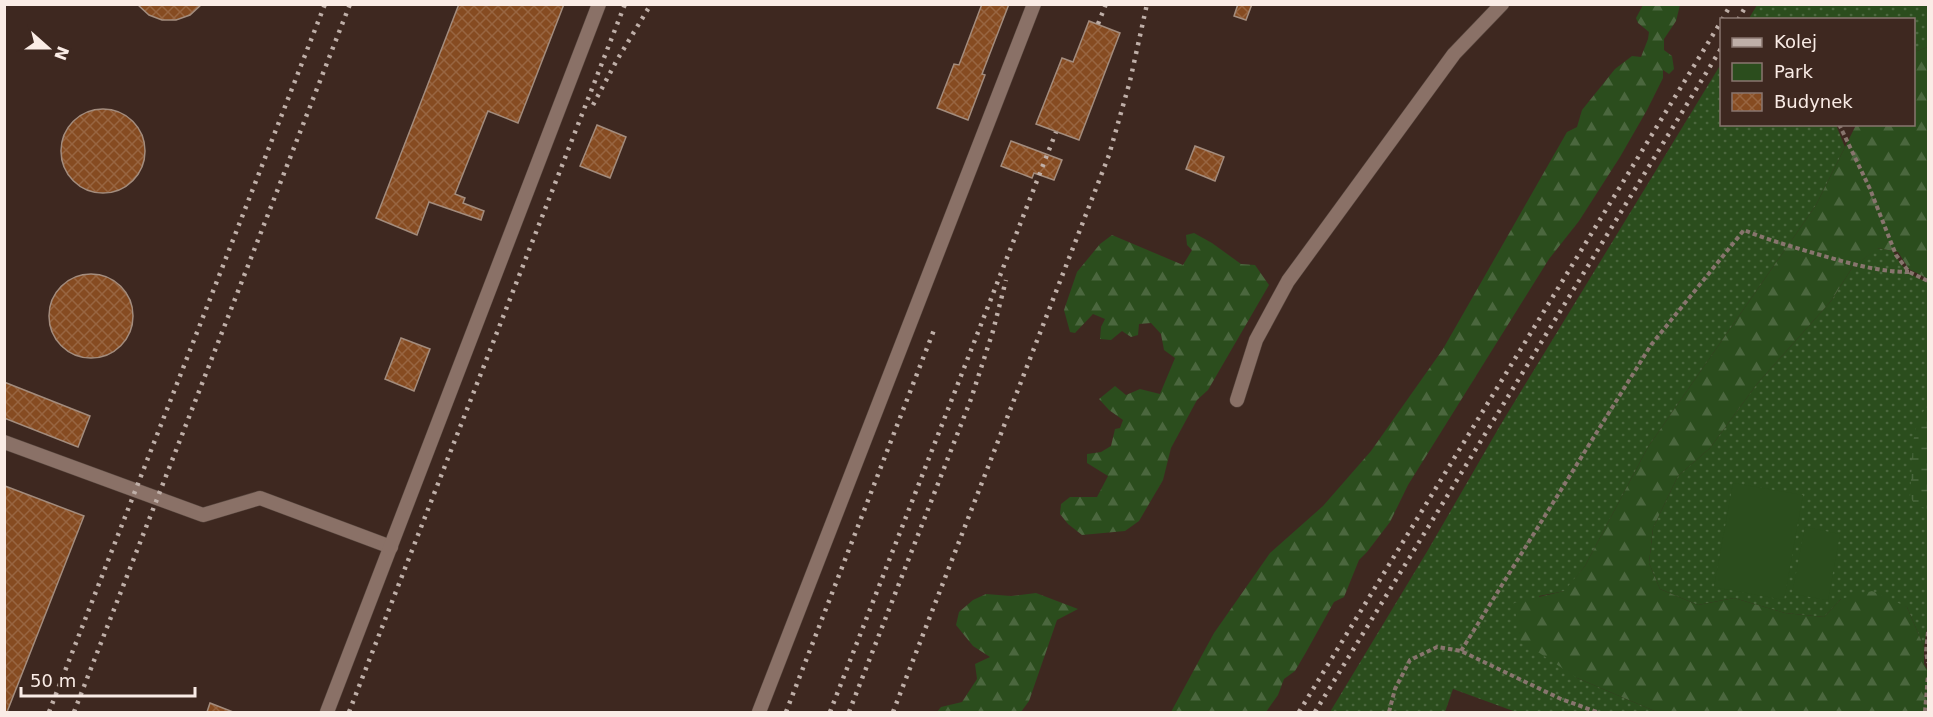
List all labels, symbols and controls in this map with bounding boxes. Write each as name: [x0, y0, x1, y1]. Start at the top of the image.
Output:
north arrow: [18, 18, 78, 78]
legend: [1720, 18, 1915, 126]
text: Kolej: [1774, 31, 1817, 52]
text: N: [50, 44, 73, 63]
text: Park: [1774, 61, 1813, 82]
text: Budynek: [1774, 91, 1853, 112]
scale bar: [21, 660, 195, 698]
text: 50 m: [30, 670, 76, 691]

